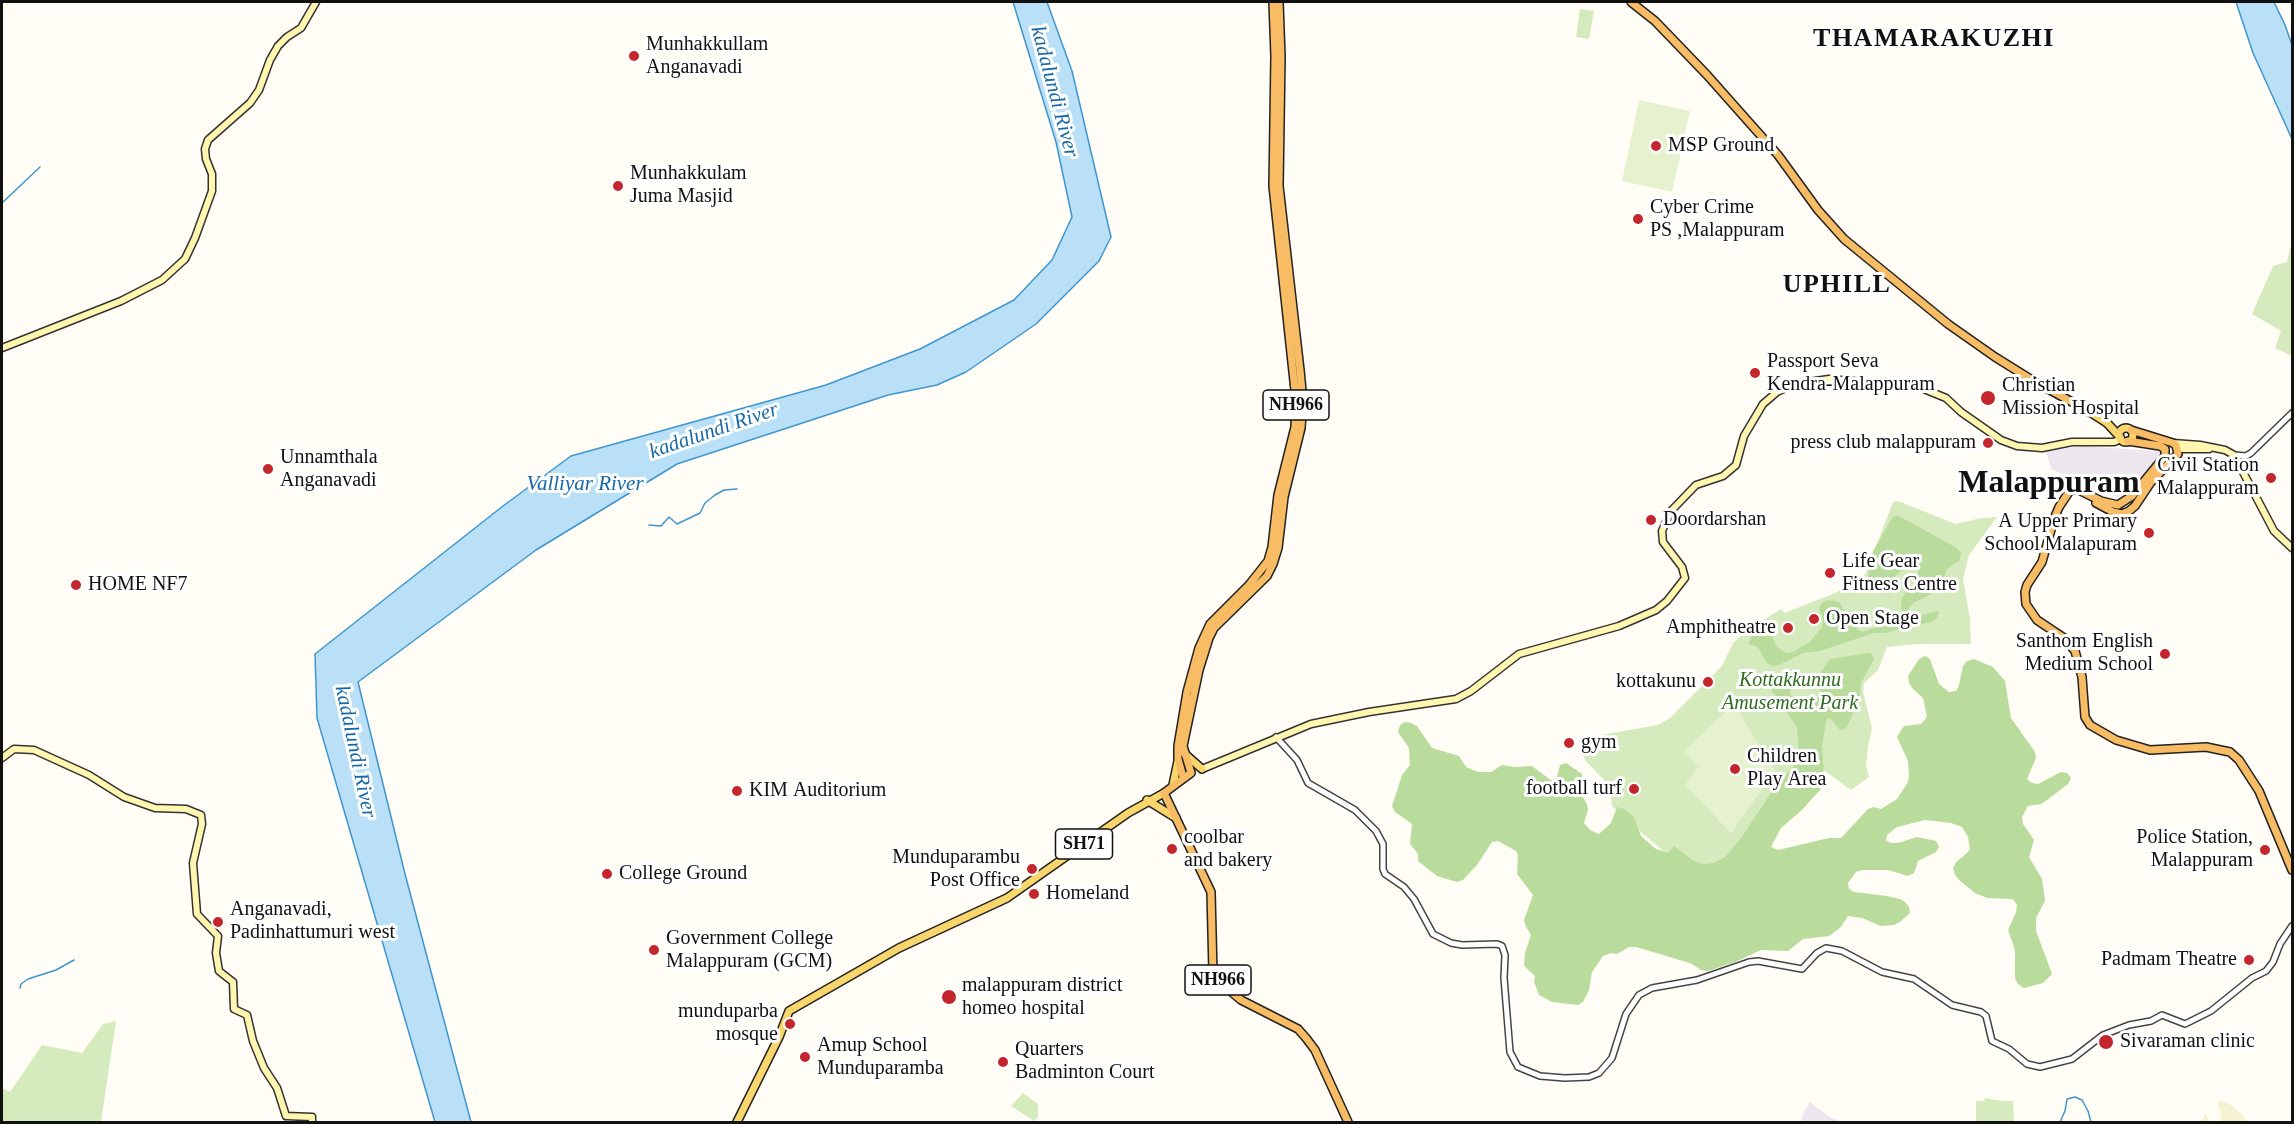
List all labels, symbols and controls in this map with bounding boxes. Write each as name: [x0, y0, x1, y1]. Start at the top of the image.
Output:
district label: THAMARAKUZHI: [1813, 23, 2055, 55]
water label: kadalundi River: [1024, 24, 1084, 160]
place label: Munhakkullam Anganavadi: [646, 33, 768, 80]
marker: Munhakkullam Anganavadi: [627, 49, 641, 63]
place label: MSP Ground: [1668, 134, 1774, 158]
marker: MSP Ground: [1649, 139, 1663, 153]
place label: Munhakkulam Juma Masjid: [630, 162, 747, 209]
marker: Munhakkulam Juma Masjid: [611, 179, 625, 193]
place label: Cyber Crime PS ,Malappuram: [1650, 196, 1784, 243]
marker: Cyber Crime PS ,Malappuram: [1631, 212, 1645, 226]
district label: UPHILL: [1783, 269, 1891, 301]
place label: Passport Seva Kendra-Malappuram: [1767, 350, 1935, 397]
marker: Passport Seva Kendra-Malappuram: [1748, 366, 1762, 380]
place label: Christian Mission Hospital: [2002, 374, 2139, 421]
marker: Christian Mission Hospital: [1979, 389, 1997, 407]
road number: NH966: [1263, 390, 1329, 420]
water label: kadalundi River: [646, 397, 782, 465]
place label: press club malappuram: [1791, 431, 1976, 455]
marker: press club malappuram: [1981, 436, 1995, 450]
place label: Unnamthala Anganavadi: [280, 446, 378, 493]
place label: Civil Station Malappuram: [2157, 454, 2259, 501]
marker: Unnamthala Anganavadi: [261, 462, 275, 476]
district label: Malappuram: [1958, 465, 2140, 503]
water label: Valliyar River: [526, 471, 644, 497]
marker: Civil Station Malappuram: [2264, 471, 2278, 485]
place label: Doordarshan: [1663, 508, 1766, 532]
place label: A Upper Primary School Malapuram: [1984, 510, 2137, 557]
marker: Doordarshan: [1644, 513, 1658, 527]
marker: A Upper Primary School Malapuram: [2142, 526, 2156, 540]
place label: Life Gear Fitness Centre: [1842, 550, 1957, 597]
marker: Life Gear Fitness Centre: [1823, 566, 1837, 580]
place label: HOME NF7: [88, 573, 187, 597]
marker: HOME NF7: [69, 578, 83, 592]
place label: Open Stage: [1826, 607, 1919, 631]
marker: Open Stage: [1807, 612, 1821, 626]
place label: Amphitheatre: [1666, 616, 1776, 640]
marker: Amphitheatre: [1781, 621, 1795, 635]
place label: Santhom English Medium School: [2016, 630, 2153, 677]
marker: Santhom English Medium School: [2158, 647, 2172, 661]
park label: Kottakkunnu Amusement Park: [1722, 669, 1858, 716]
place label: kottakunu: [1616, 670, 1696, 694]
marker: kottakunu: [1701, 675, 1715, 689]
water label: kadalundi River: [329, 683, 381, 821]
place label: gym: [1581, 731, 1617, 755]
marker: gym: [1562, 736, 1576, 750]
place label: Children Play Area: [1747, 745, 1826, 792]
marker: Children Play Area: [1728, 762, 1742, 776]
place label: football turf: [1526, 777, 1622, 801]
place label: KIM Auditorium: [749, 779, 886, 803]
marker: football turf: [1627, 782, 1641, 796]
marker: KIM Auditorium: [730, 784, 744, 798]
place label: coolbar and bakery: [1184, 826, 1272, 873]
place label: Police Station, Malappuram: [2136, 826, 2253, 873]
road number: SH71: [1056, 829, 1112, 859]
marker: coolbar and bakery: [1165, 842, 1179, 856]
marker: Police Station, Malappuram: [2258, 843, 2272, 857]
place label: Munduparambu Post Office: [892, 846, 1020, 893]
place label: College Ground: [619, 862, 747, 886]
marker: Munduparambu Post Office: [1025, 862, 1039, 876]
marker: College Ground: [600, 867, 614, 881]
place label: Homeland: [1046, 882, 1129, 906]
marker: Homeland: [1027, 887, 1041, 901]
place label: Anganavadi, Padinhattumuri west: [230, 898, 395, 945]
marker: Anganavadi, Padinhattumuri west: [211, 915, 225, 929]
place label: Government College Malappuram (GCM): [666, 927, 833, 974]
marker: Government College Malappuram (GCM): [647, 943, 661, 957]
place label: Padmam Theatre: [2101, 948, 2237, 972]
marker: Padmam Theatre: [2242, 953, 2256, 967]
road number: NH966: [1185, 965, 1251, 995]
place label: malappuram district homeo hospital: [962, 974, 1123, 1021]
marker: malappuram district homeo hospital: [940, 988, 958, 1006]
place label: munduparba mosque: [678, 1000, 778, 1047]
marker: munduparba mosque: [783, 1017, 797, 1031]
place label: Sivaraman clinic: [2120, 1030, 2255, 1054]
marker: Sivaraman clinic: [2097, 1033, 2115, 1051]
place label: Amup School Munduparamba: [817, 1034, 944, 1081]
place label: Quarters Badminton Court: [1015, 1038, 1154, 1085]
marker: Amup School Munduparamba: [798, 1050, 812, 1064]
marker: Quarters Badminton Court: [996, 1055, 1010, 1069]

